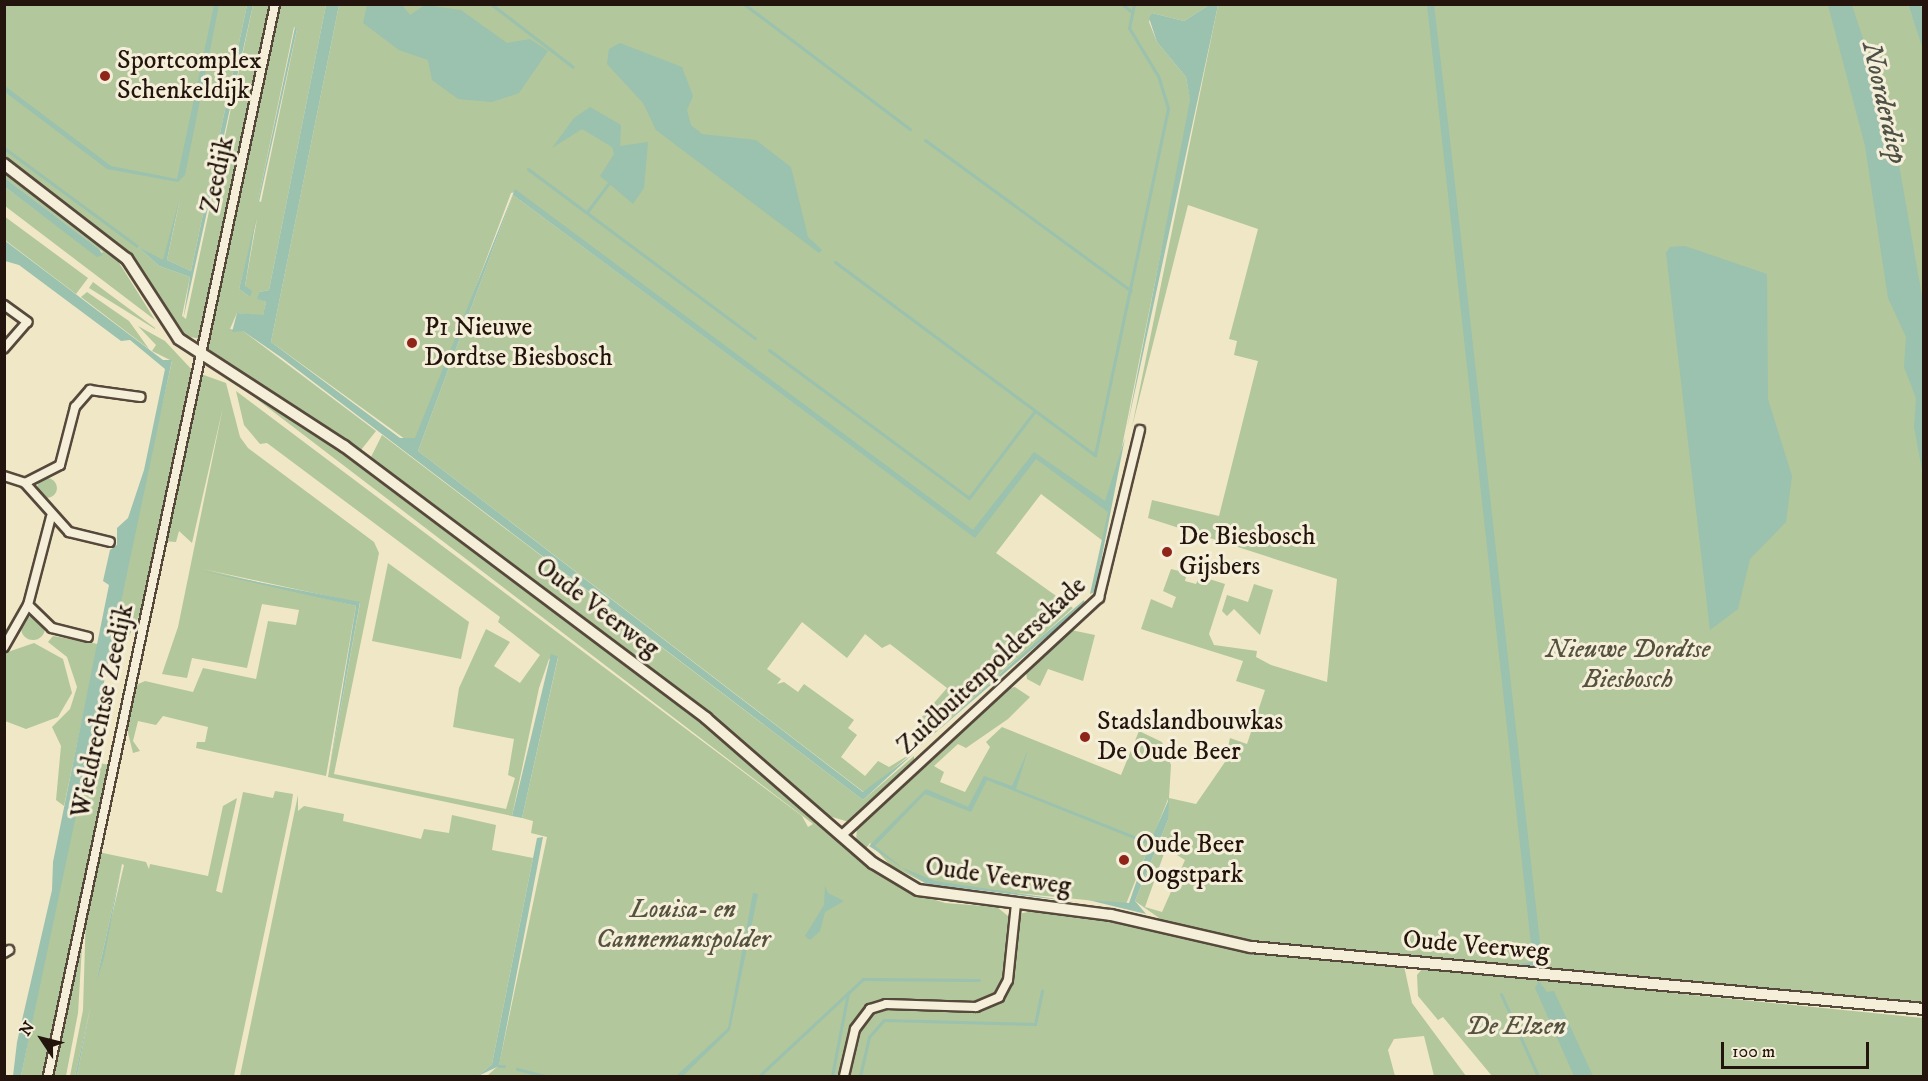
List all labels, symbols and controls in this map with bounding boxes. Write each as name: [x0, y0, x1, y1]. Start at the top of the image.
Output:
water label: Noorderdiep: [1854, 39, 1914, 167]
place label: Sportcomplex Schenkeldijk: [117, 45, 262, 106]
marker: Sportcomplex Schenkeldijk: [98, 69, 112, 83]
street label: Zeedijk: [195, 134, 241, 216]
place label: P1 Nieuwe Dordtse Biesbosch: [424, 312, 613, 374]
marker: P1 Nieuwe Dordtse Biesbosch: [405, 336, 419, 350]
place label: De Biesbosch Gijsbers: [1179, 521, 1316, 582]
marker: De Biesbosch Gijsbers: [1160, 545, 1174, 559]
street label: Oude Veerweg: [529, 551, 665, 665]
street label: Zuidbuitenpoldersekade: [891, 570, 1093, 762]
street label: Wieldrechtse Zeedijk: [65, 601, 141, 821]
park label: Nieuwe Dordtse Biesbosch: [1546, 634, 1710, 696]
place label: Stadslandbouwkas De Oude Beer: [1097, 706, 1283, 768]
marker: Stadslandbouwkas De Oude Beer: [1078, 730, 1092, 744]
place label: Oude Beer Oogstpark: [1136, 829, 1244, 891]
street label: Oude Veerweg: [923, 851, 1073, 903]
marker: Oude Beer Oogstpark: [1117, 853, 1131, 867]
park label: Louisa- en Cannemanspolder: [596, 894, 770, 956]
street label: Oude Veerweg: [1401, 924, 1551, 968]
north arrow: [12, 1009, 72, 1069]
park label: De Elzen: [1466, 1011, 1566, 1043]
text: N: [15, 1018, 39, 1040]
scale bar: [1724, 1030, 1872, 1068]
text: 100 m: [1732, 1041, 1775, 1063]

